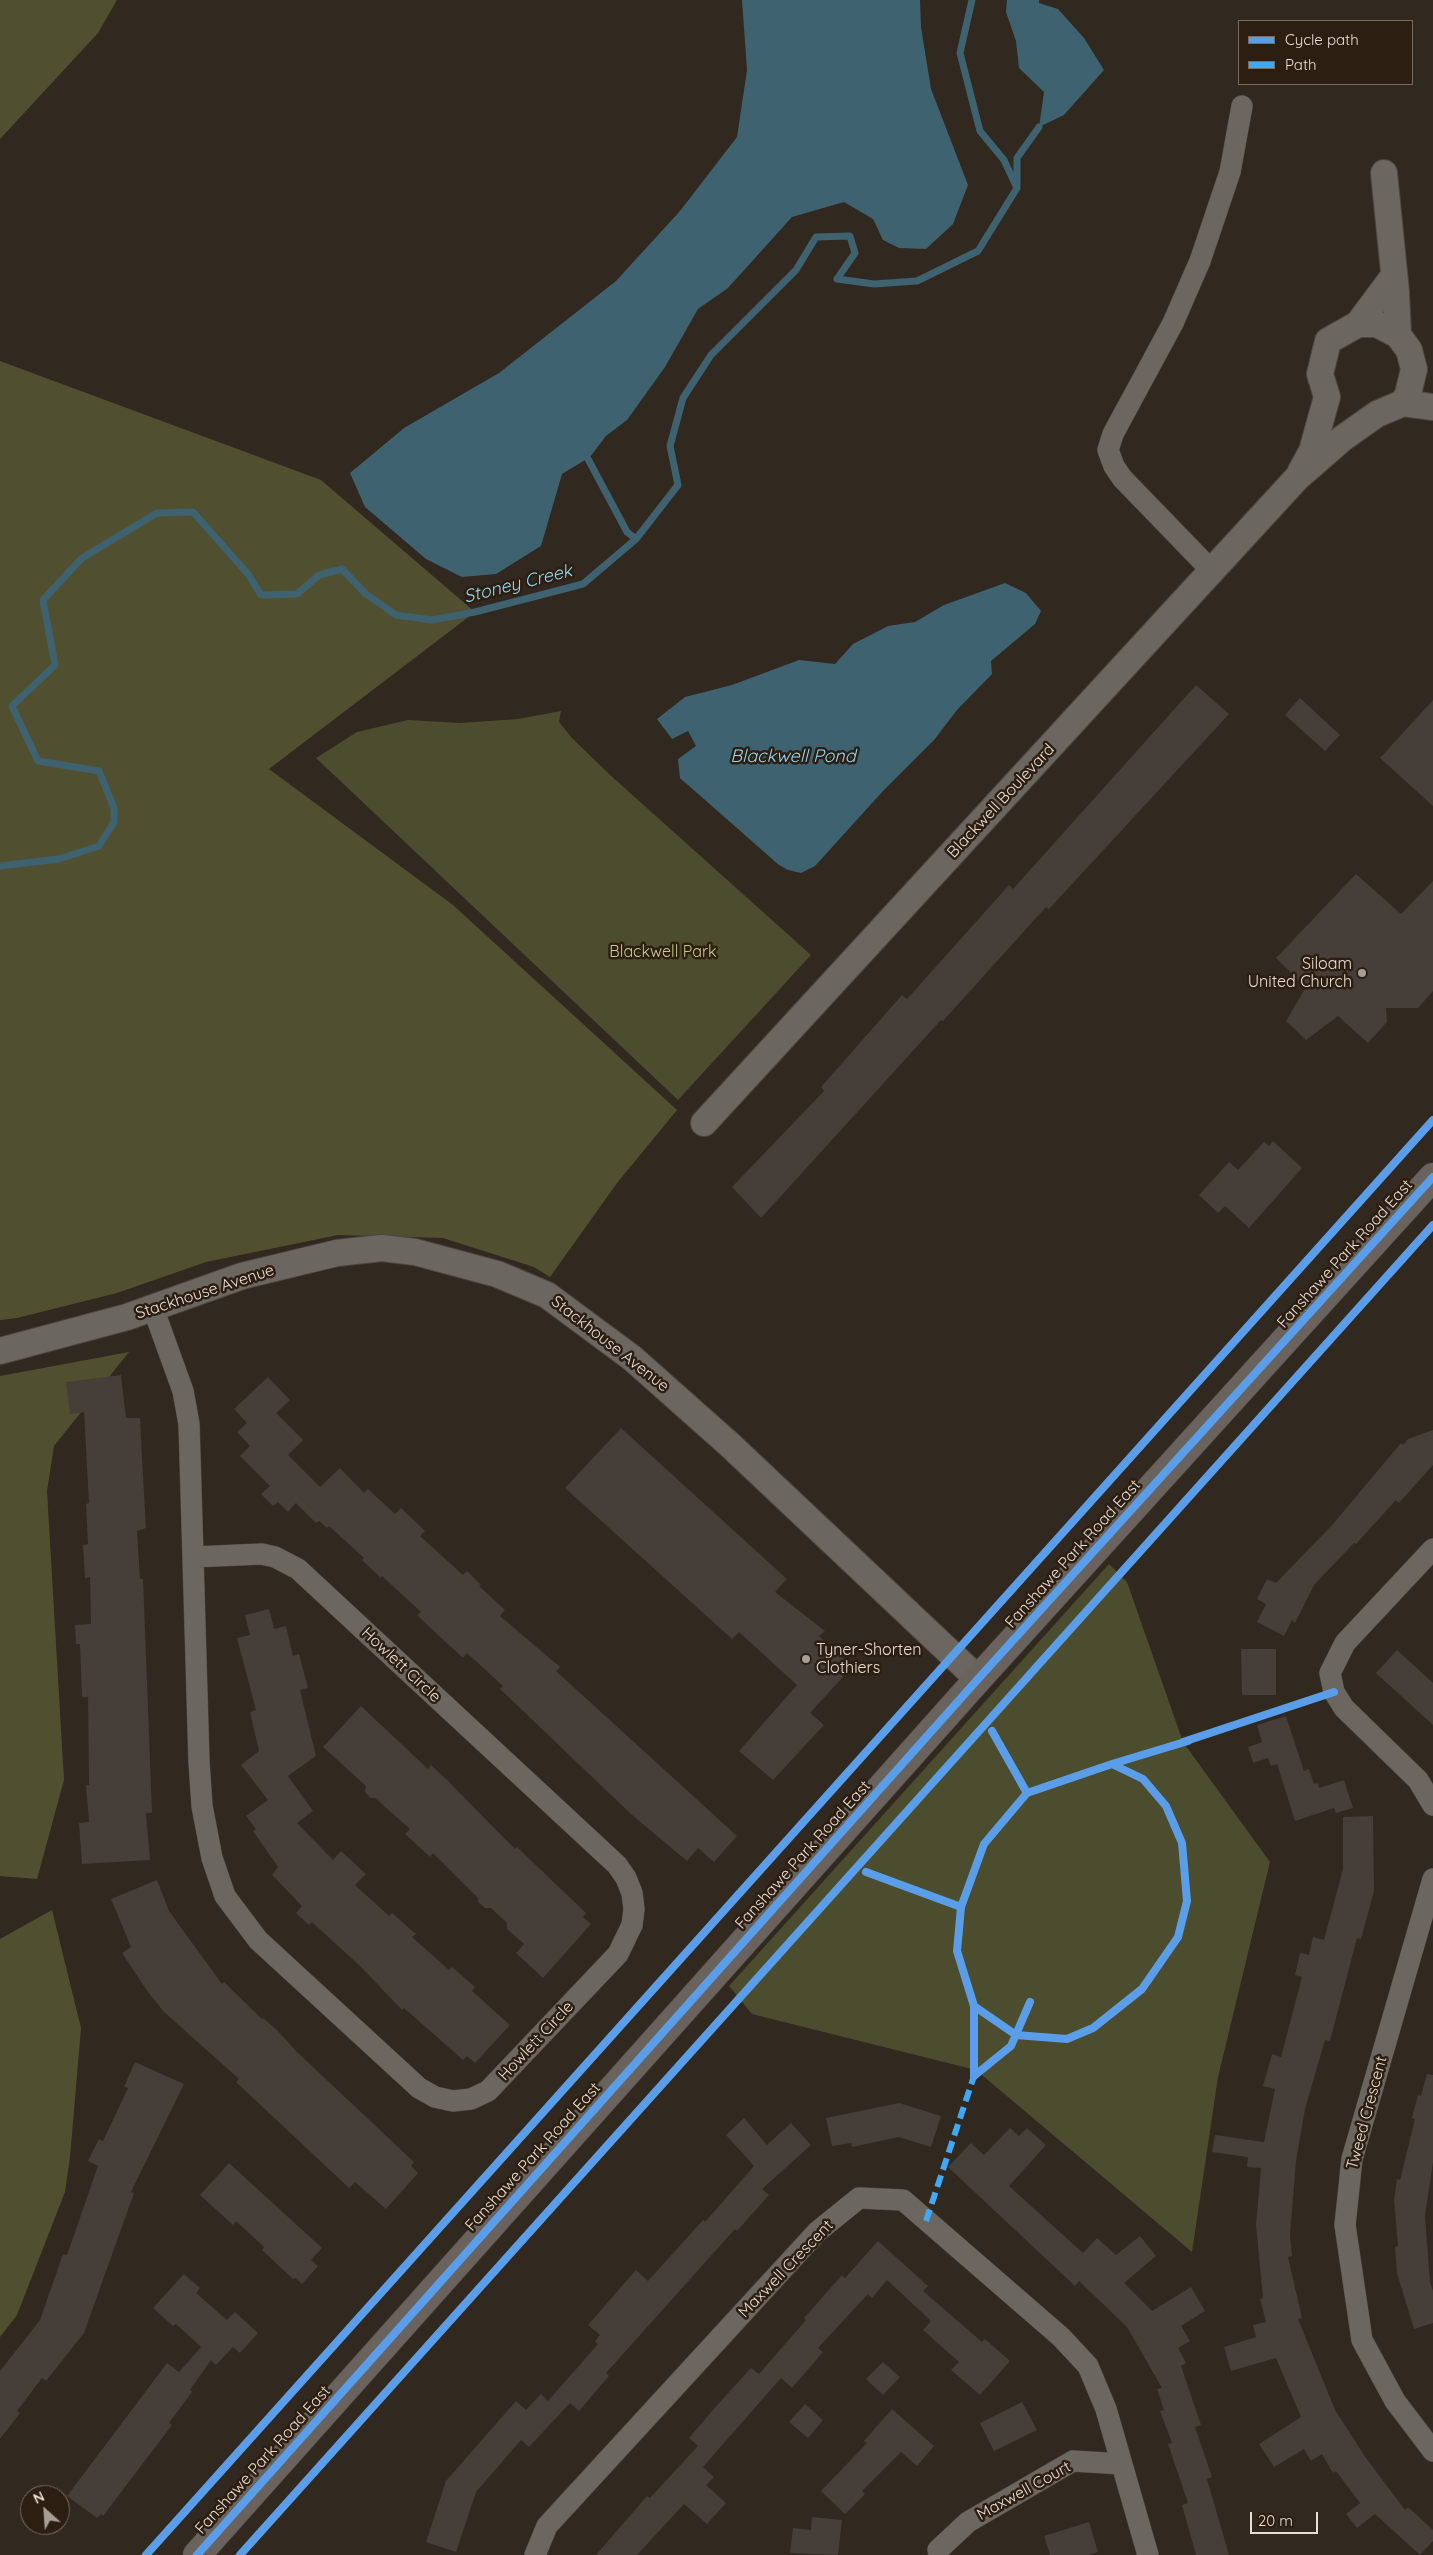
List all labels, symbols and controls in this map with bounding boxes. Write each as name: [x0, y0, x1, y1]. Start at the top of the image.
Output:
legend: [1238, 20, 1413, 85]
text: Cycle path: [1285, 30, 1359, 49]
text: Path: [1285, 55, 1317, 74]
water label: Stoney Creek: [462, 560, 574, 608]
street label: Blackwell Boulevard: [943, 740, 1059, 862]
water label: Blackwell Pond: [730, 746, 856, 768]
park label: Blackwell Park: [609, 942, 717, 962]
place label: Siloam United Church: [1248, 954, 1352, 992]
marker: Siloam United Church: [1356, 967, 1368, 979]
street label: Fanshawe Park Road East: [1273, 1176, 1417, 1332]
street label: Stackhouse Avenue: [133, 1261, 277, 1323]
street label: Stackhouse Avenue: [547, 1292, 673, 1396]
street label: Fanshawe Park Road East: [1001, 1476, 1145, 1632]
street label: Howlett Circle: [357, 1623, 445, 1707]
place label: Tyner-Shorten Clothiers: [816, 1640, 921, 1678]
marker: Tyner-Shorten Clothiers: [800, 1653, 812, 1665]
street label: Fanshawe Park Road East: [731, 1777, 875, 1933]
street label: Howlett Circle: [494, 1997, 578, 2085]
street label: Tweed Crescent: [1343, 2054, 1391, 2172]
street label: Fanshawe Park Road East: [461, 2079, 605, 2235]
street label: Maxwell Crescent: [735, 2216, 837, 2322]
street label: Fanshawe Park Road East: [191, 2382, 335, 2538]
street label: Maxwell Court: [974, 2457, 1074, 2525]
north arrow: [20, 2485, 70, 2535]
text: N: [30, 2487, 47, 2508]
scale bar: [1253, 2502, 1320, 2534]
text: 20 m: [1258, 2511, 1293, 2530]

